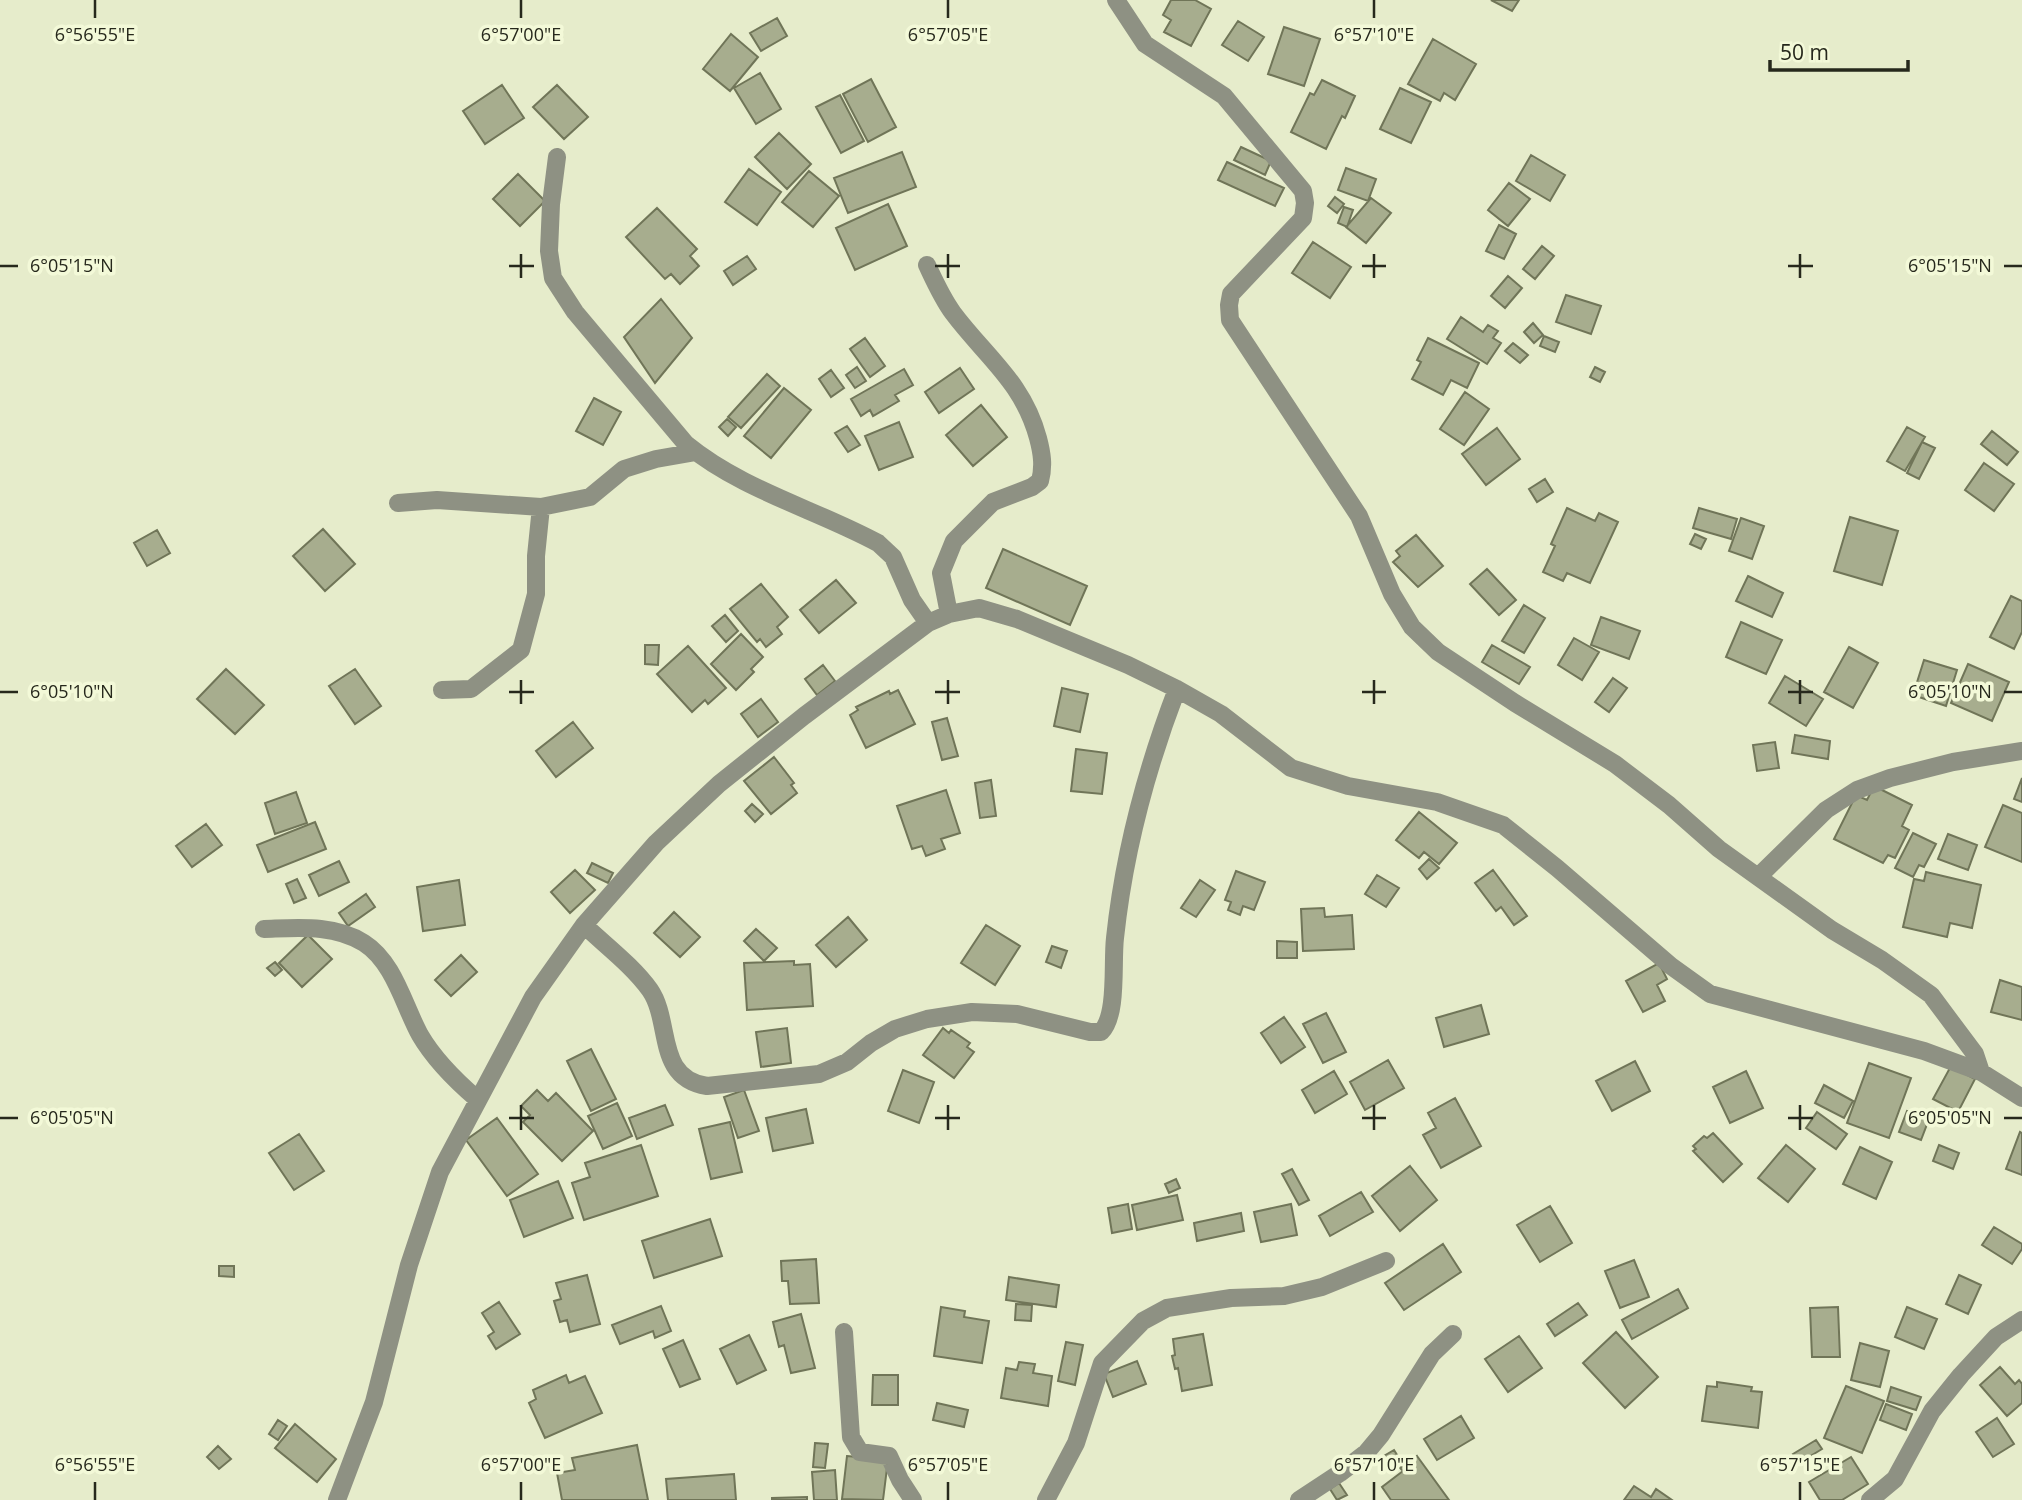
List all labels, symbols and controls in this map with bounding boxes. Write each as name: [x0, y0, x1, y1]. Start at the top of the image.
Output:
text: 6°56'55"E: [55, 22, 135, 46]
text: 6°57'00"E: [481, 22, 561, 46]
text: 6°57'05"E: [908, 22, 988, 46]
text: 6°57'10"E: [1334, 22, 1414, 46]
scale bar: [1770, 28, 1908, 72]
text: 50 m: [1780, 38, 1829, 66]
text: 6°05'15"N: [30, 253, 114, 277]
text: 6°05'15"N: [1908, 253, 1992, 277]
text: 6°05'10"N: [30, 679, 114, 703]
text: 6°05'10"N: [1908, 679, 1992, 703]
text: 6°05'05"N: [30, 1105, 114, 1129]
text: 6°05'05"N: [1908, 1105, 1992, 1129]
text: 6°56'55"E: [55, 1452, 135, 1476]
text: 6°57'00"E: [481, 1452, 561, 1476]
text: 6°57'05"E: [908, 1452, 988, 1476]
text: 6°57'10"E: [1334, 1452, 1414, 1476]
text: 6°57'15"E: [1760, 1452, 1840, 1476]

